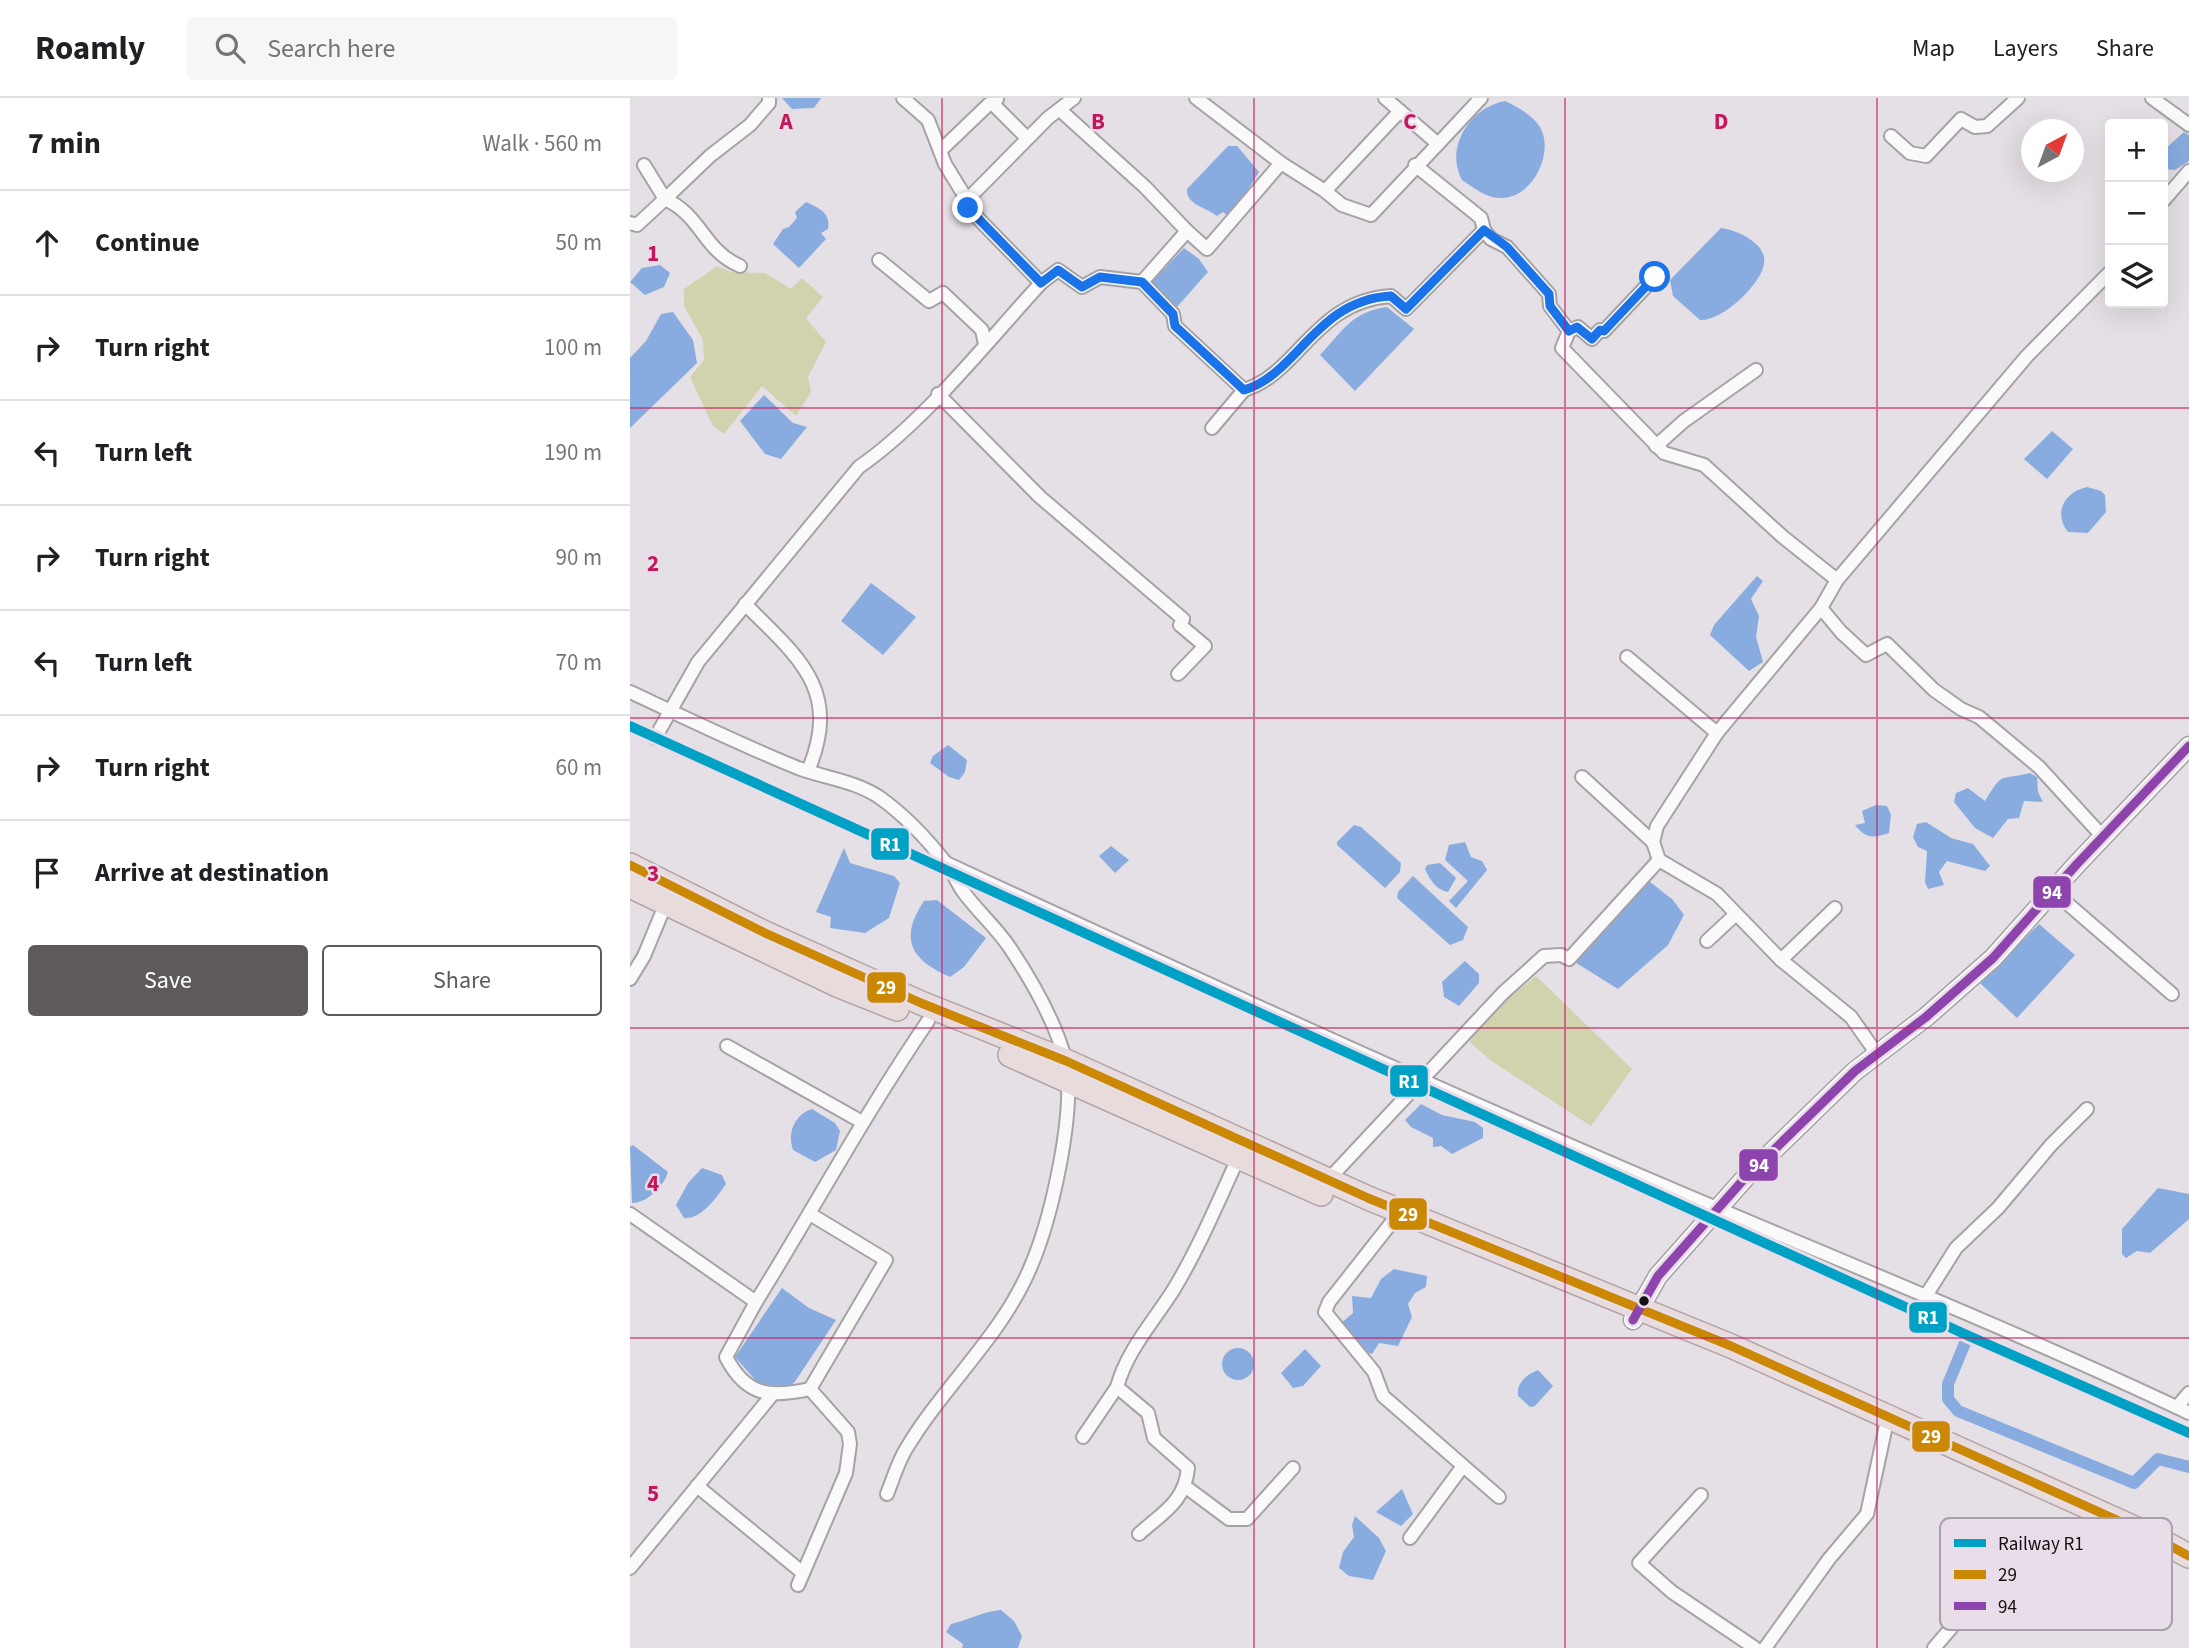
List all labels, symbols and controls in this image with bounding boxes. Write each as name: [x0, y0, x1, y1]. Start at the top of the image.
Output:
search box: [187, 17, 677, 80]
text: Roamly: [35, 25, 145, 72]
icon: search: [211, 29, 249, 67]
text: Search here: [267, 30, 395, 67]
text: Map: [1912, 31, 1955, 66]
text: Layers: [1993, 31, 2058, 66]
text: Share: [2096, 31, 2154, 66]
text: A: [778, 105, 793, 138]
text: B: [1091, 105, 1105, 138]
text: C: [1403, 105, 1417, 138]
text: D: [1714, 105, 1728, 138]
north arrow: [2021, 119, 2084, 182]
map controls: [2105, 119, 2168, 308]
button: +: [2105, 119, 2168, 182]
text: 7 min: [28, 122, 101, 165]
text: Walk · 560 m: [483, 127, 602, 160]
button: −: [2105, 182, 2168, 245]
route end: [952, 192, 983, 223]
icon: ahead: [28, 224, 66, 262]
text: Continue: [95, 224, 200, 261]
text: 50 m: [555, 226, 602, 259]
text: 1: [647, 237, 659, 270]
button: layers: [2105, 245, 2168, 308]
route start: [1639, 261, 1670, 292]
icon: right: [28, 329, 66, 367]
text: Turn right: [95, 329, 210, 366]
text: 100 m: [544, 331, 602, 364]
icon: left: [28, 434, 66, 472]
text: Turn left: [95, 434, 192, 471]
text: 190 m: [544, 436, 602, 469]
icon: right: [28, 539, 66, 577]
text: Turn right: [95, 539, 210, 576]
text: 90 m: [555, 541, 602, 574]
text: 2: [647, 547, 659, 580]
icon: left: [28, 644, 66, 682]
text: Turn left: [95, 644, 192, 681]
text: 70 m: [555, 646, 602, 679]
icon: right: [28, 749, 66, 787]
text: Turn right: [95, 749, 210, 786]
text: 60 m: [555, 751, 602, 784]
line badge: R1: [870, 827, 910, 861]
text: R1: [879, 832, 901, 859]
icon: arrive: [28, 854, 66, 892]
text: Arrive at destination: [95, 854, 329, 891]
text: 3: [647, 857, 659, 890]
line badge: 94: [2032, 875, 2072, 909]
text: 94: [2042, 880, 2062, 907]
button: Save: [28, 945, 308, 1016]
button: Share: [322, 945, 602, 1016]
line badge: 29: [866, 971, 907, 1004]
text: 29: [876, 975, 896, 1002]
line badge: R1: [1389, 1064, 1429, 1098]
text: R1: [1398, 1069, 1420, 1096]
line badge: 94: [1738, 1148, 1779, 1182]
text: 94: [1749, 1153, 1769, 1180]
text: 4: [647, 1167, 659, 1200]
line badge: 29: [1388, 1197, 1428, 1231]
text: 29: [1398, 1202, 1418, 1229]
unlabelled marker: [1637, 1294, 1651, 1308]
line badge: R1: [1908, 1301, 1948, 1334]
text: R1: [1917, 1305, 1939, 1332]
line badge: 29: [1911, 1420, 1951, 1453]
text: 29: [1921, 1424, 1941, 1451]
text: 5: [647, 1477, 659, 1510]
legend: [1940, 1518, 2172, 1630]
text: Railway R1: [1998, 1531, 2084, 1558]
text: 29: [1998, 1562, 2017, 1589]
text: 94: [1998, 1594, 2017, 1621]

